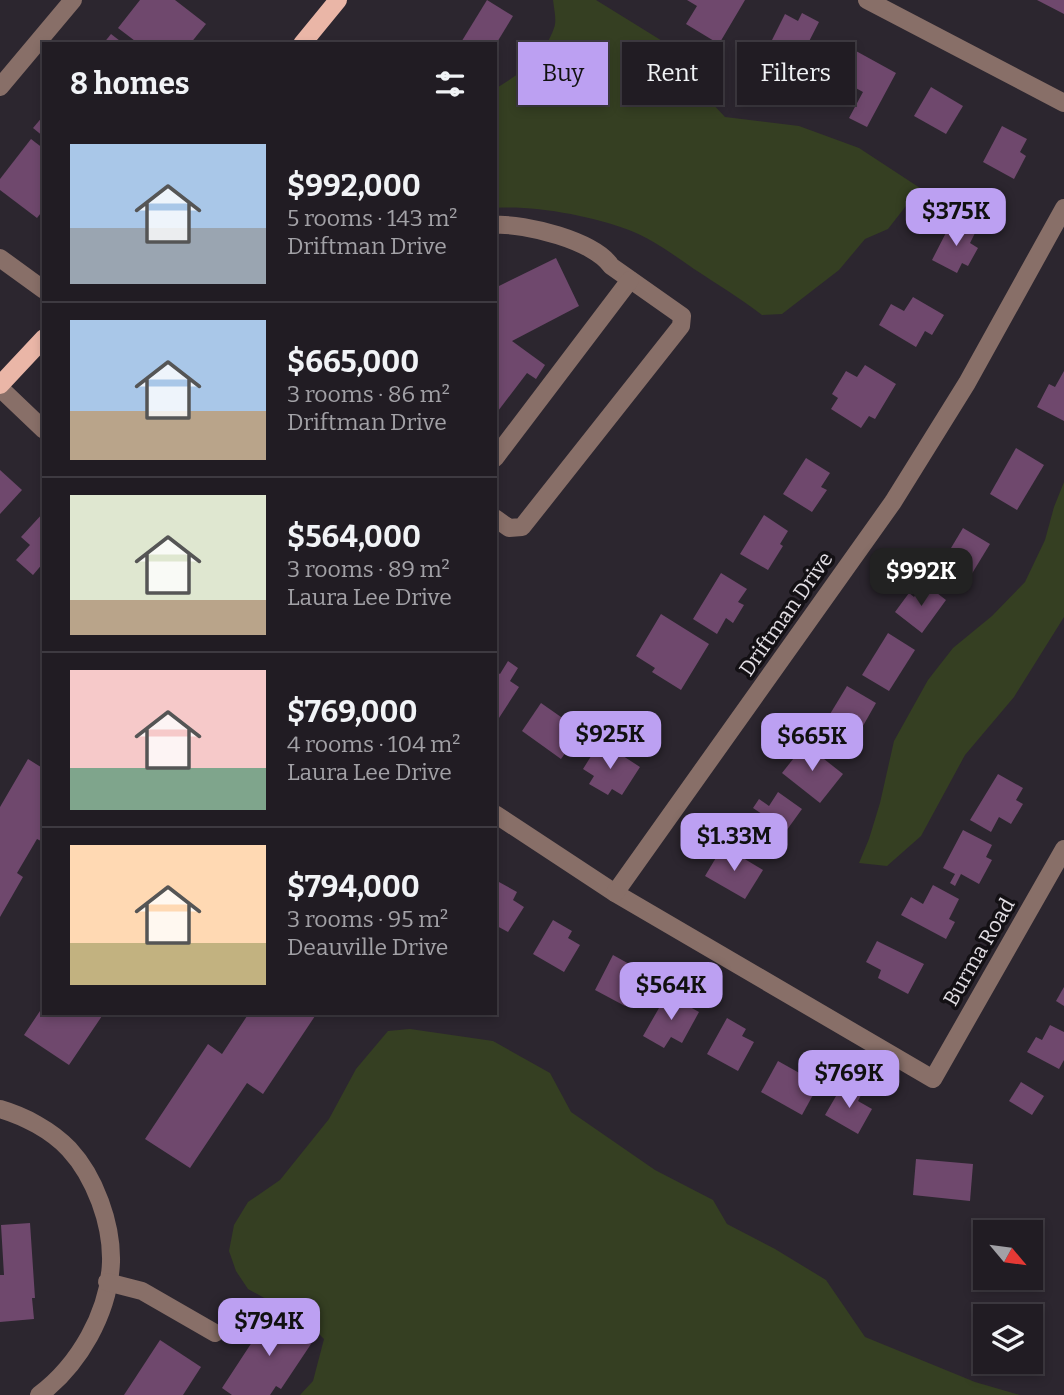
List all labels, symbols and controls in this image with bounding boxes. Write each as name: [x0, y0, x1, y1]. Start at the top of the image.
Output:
chip: Buy: [518, 42, 608, 105]
chip: Rent: [622, 42, 723, 105]
chip: Filters: [737, 42, 855, 105]
icon: filters: [431, 65, 469, 103]
text: 8 homes: [70, 66, 190, 102]
text: $992,000: [287, 168, 421, 204]
icon: home: [126, 172, 210, 256]
pin: $375K: [907, 188, 1005, 248]
text: $375K: [922, 197, 990, 225]
text: 5 rooms · 143 m²: [287, 204, 458, 232]
text: Driftman Drive: [287, 232, 447, 260]
text: $665,000: [287, 344, 419, 380]
icon: home: [126, 348, 210, 432]
text: 3 rooms · 86 m²: [287, 380, 450, 408]
text: Driftman Drive: [287, 408, 447, 436]
text: $564,000: [287, 519, 421, 555]
icon: home: [126, 523, 210, 607]
street label: Driftman Drive: [734, 547, 838, 681]
pin: $992K: [872, 548, 970, 608]
text: 3 rooms · 89 m²: [287, 555, 450, 583]
text: $992K: [886, 557, 956, 585]
text: Laura Lee Drive: [287, 583, 452, 611]
text: $769,000: [287, 694, 418, 730]
icon: home: [126, 698, 210, 782]
pin: $925K: [561, 712, 659, 771]
pin: $665K: [763, 714, 861, 773]
text: $925K: [575, 720, 645, 748]
text: $665K: [777, 722, 847, 750]
text: 4 rooms · 104 m²: [287, 730, 460, 758]
text: Laura Lee Drive: [287, 758, 452, 786]
pin: $1.33M: [677, 814, 791, 873]
text: $1.33M: [697, 822, 772, 850]
text: $794,000: [287, 869, 420, 905]
icon: home: [126, 873, 210, 957]
street label: Burma Road: [938, 893, 1020, 1011]
text: 3 rooms · 95 m²: [287, 905, 448, 933]
text: Deauville Drive: [287, 933, 448, 961]
pin: $564K: [622, 962, 720, 1022]
text: $564K: [636, 971, 706, 999]
pin: $769K: [800, 1050, 898, 1110]
text: $769K: [814, 1059, 884, 1087]
north arrow: [973, 1220, 1043, 1290]
map controls: [973, 1220, 1043, 1374]
pin: $794K: [220, 1298, 318, 1358]
button: layers: [973, 1304, 1043, 1374]
text: $794K: [234, 1307, 304, 1335]

